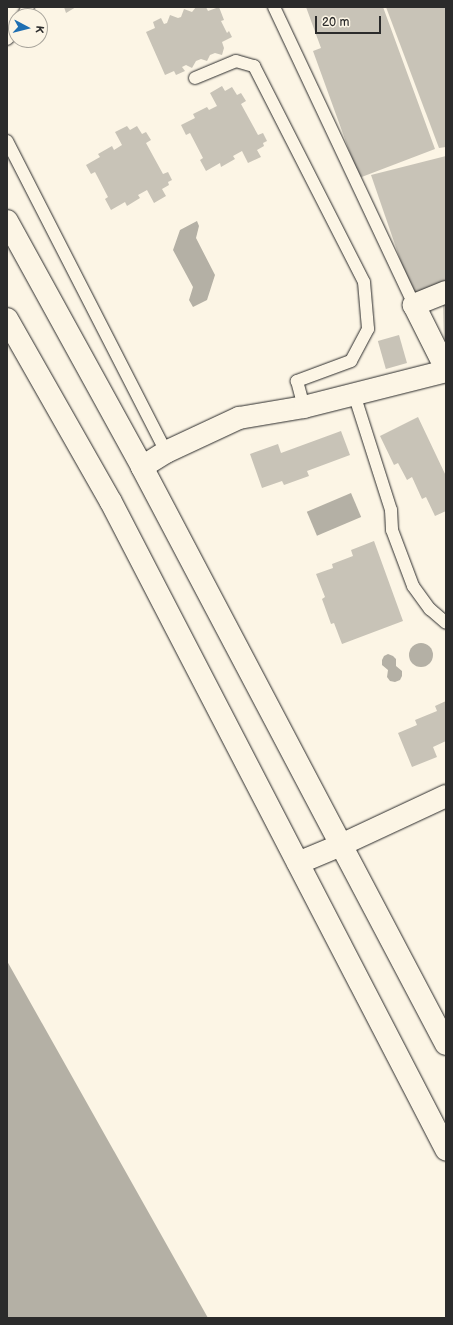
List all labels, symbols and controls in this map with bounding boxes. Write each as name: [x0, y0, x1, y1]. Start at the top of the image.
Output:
north arrow: [8, 8, 48, 48]
scale bar: [317, 8, 383, 34]
text: 20 m: [322, 15, 349, 30]
text: K: [33, 25, 46, 34]

